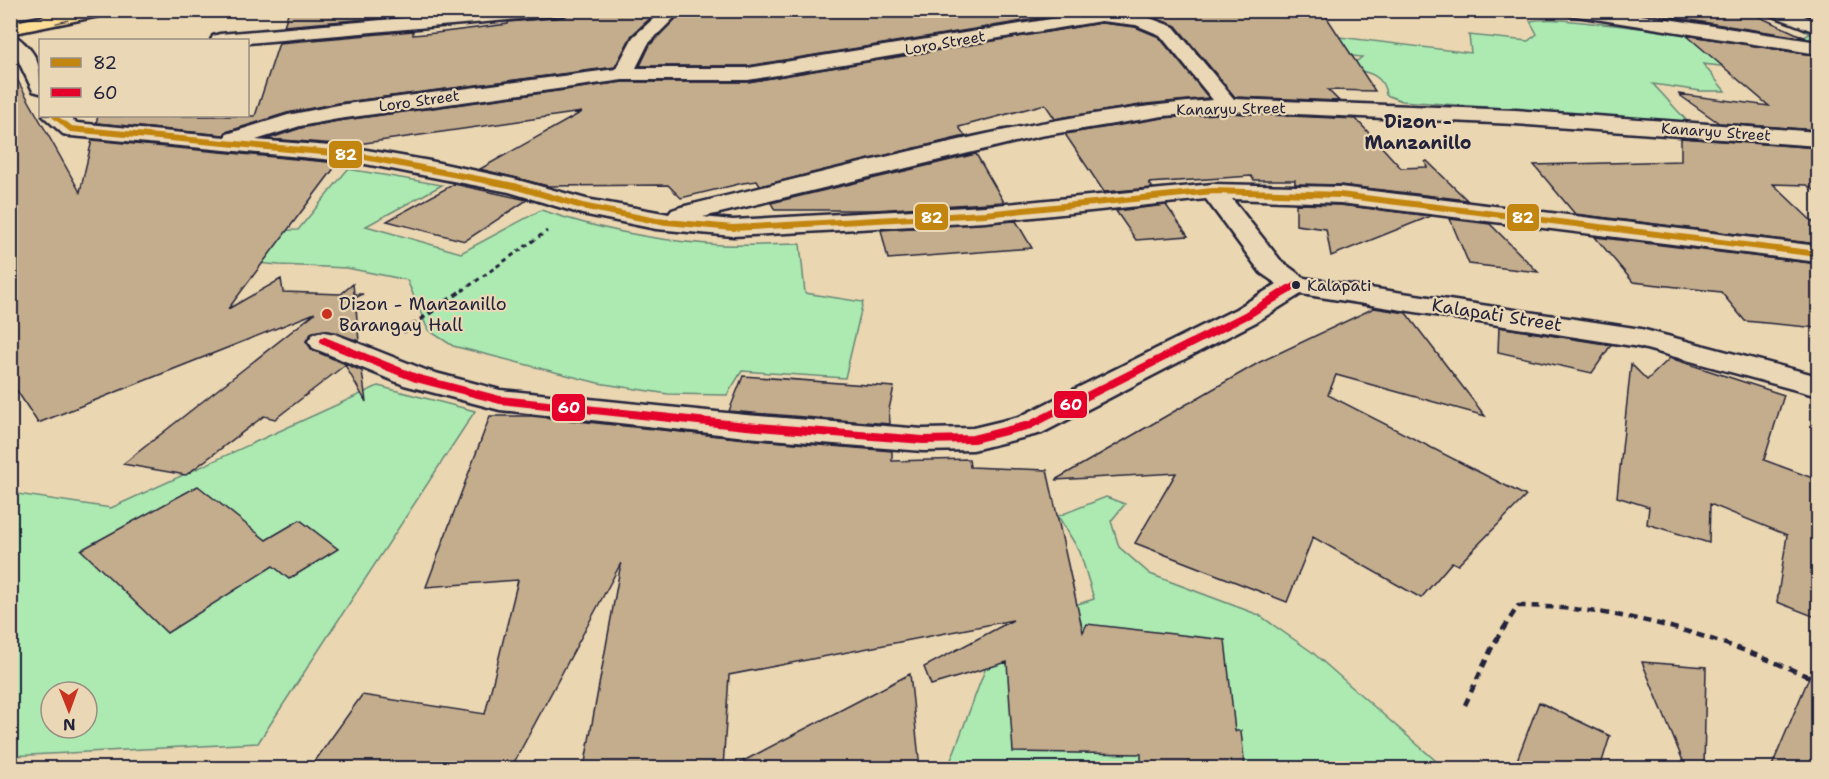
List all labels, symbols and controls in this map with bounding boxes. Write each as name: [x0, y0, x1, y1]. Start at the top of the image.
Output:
street label: Loro Street: [903, 26, 987, 60]
legend: [39, 39, 249, 117]
text: 82: [93, 51, 117, 75]
text: 60: [93, 81, 118, 105]
street label: Loro Street: [377, 85, 461, 117]
street label: Kanaryu Street: [1176, 98, 1286, 120]
district label: Dizon - Manzanillo: [1364, 110, 1472, 155]
street label: Kanaryu Street: [1660, 118, 1772, 146]
line badge: 82: [328, 140, 363, 169]
text: 82: [335, 144, 357, 165]
line badge: 82: [914, 203, 949, 231]
line badge: 82: [1506, 203, 1540, 232]
text: 82: [921, 207, 943, 228]
text: 82: [1512, 207, 1534, 228]
place label: Kalapati: [1307, 275, 1372, 296]
marker: Kalapati: [1290, 279, 1302, 291]
place label: Dizon - Manzanillo Barangay Hall: [339, 292, 507, 337]
street label: Kalapati Street: [1430, 293, 1564, 337]
marker: Dizon - Manzanillo Barangay Hall: [320, 307, 334, 321]
line badge: 60: [1053, 390, 1088, 419]
line badge: 60: [551, 393, 586, 422]
text: 60: [1060, 394, 1082, 415]
text: 60: [558, 397, 580, 418]
north arrow: [39, 680, 99, 740]
text: N: [63, 714, 76, 735]

